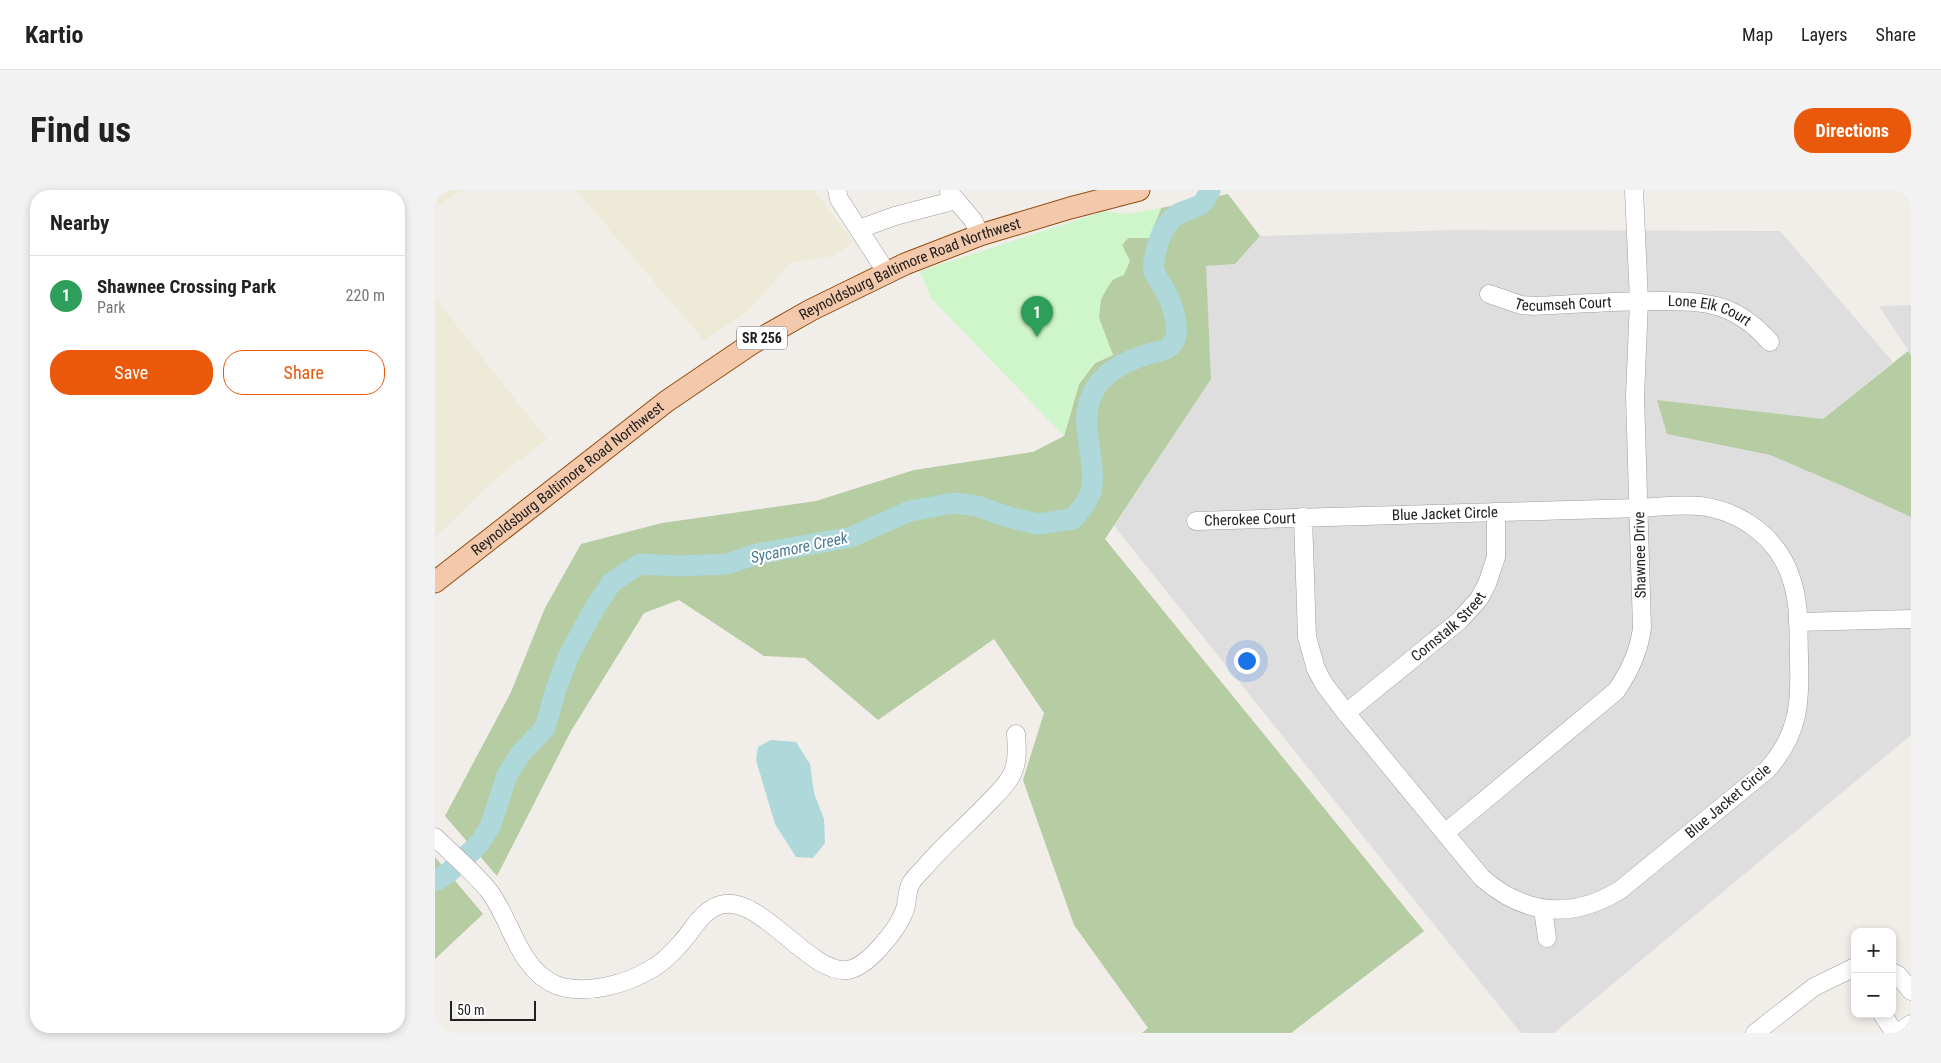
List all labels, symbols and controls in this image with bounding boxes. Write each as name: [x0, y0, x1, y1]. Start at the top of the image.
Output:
text: Kartio: [25, 21, 83, 49]
text: Map: [1742, 24, 1773, 45]
text: Layers: [1801, 24, 1848, 45]
text: Share: [1876, 24, 1916, 45]
button: Directions: [1794, 108, 1911, 153]
text: Find us: [30, 110, 131, 151]
text: Nearby: [50, 211, 109, 235]
street label: Reynoldsburg Baltimore Road Northwest: [796, 214, 1023, 324]
text: Shawnee Crossing Park: [97, 275, 276, 298]
text: 1: [62, 286, 70, 305]
text: 220 m: [346, 286, 385, 305]
street label: Lone Elk Court: [1668, 292, 1755, 330]
street label: Tecumseh Court: [1512, 293, 1612, 315]
pin: 1: [1021, 296, 1053, 337]
text: Park: [97, 298, 126, 317]
road number: SR 256: [737, 326, 787, 350]
button: Save: [50, 350, 213, 395]
button: Share: [223, 350, 385, 395]
street label: Reynoldsburg Baltimore Road Northwest: [468, 398, 667, 559]
street label: Blue Jacket Circle: [1392, 503, 1498, 524]
street label: Cherokee Court: [1204, 509, 1296, 530]
street label: Shawnee Drive: [1630, 512, 1650, 598]
water label: Sycamore Creek: [749, 528, 850, 567]
street label: Cornstalk Street: [1407, 589, 1490, 665]
your location: [1234, 648, 1260, 674]
street label: Blue Jacket Circle: [1682, 760, 1774, 842]
map controls: [1851, 928, 1896, 1018]
button: +: [1851, 928, 1896, 973]
button: −: [1851, 973, 1896, 1018]
scale bar: [450, 998, 536, 1021]
text: 50 m: [457, 1002, 485, 1018]

